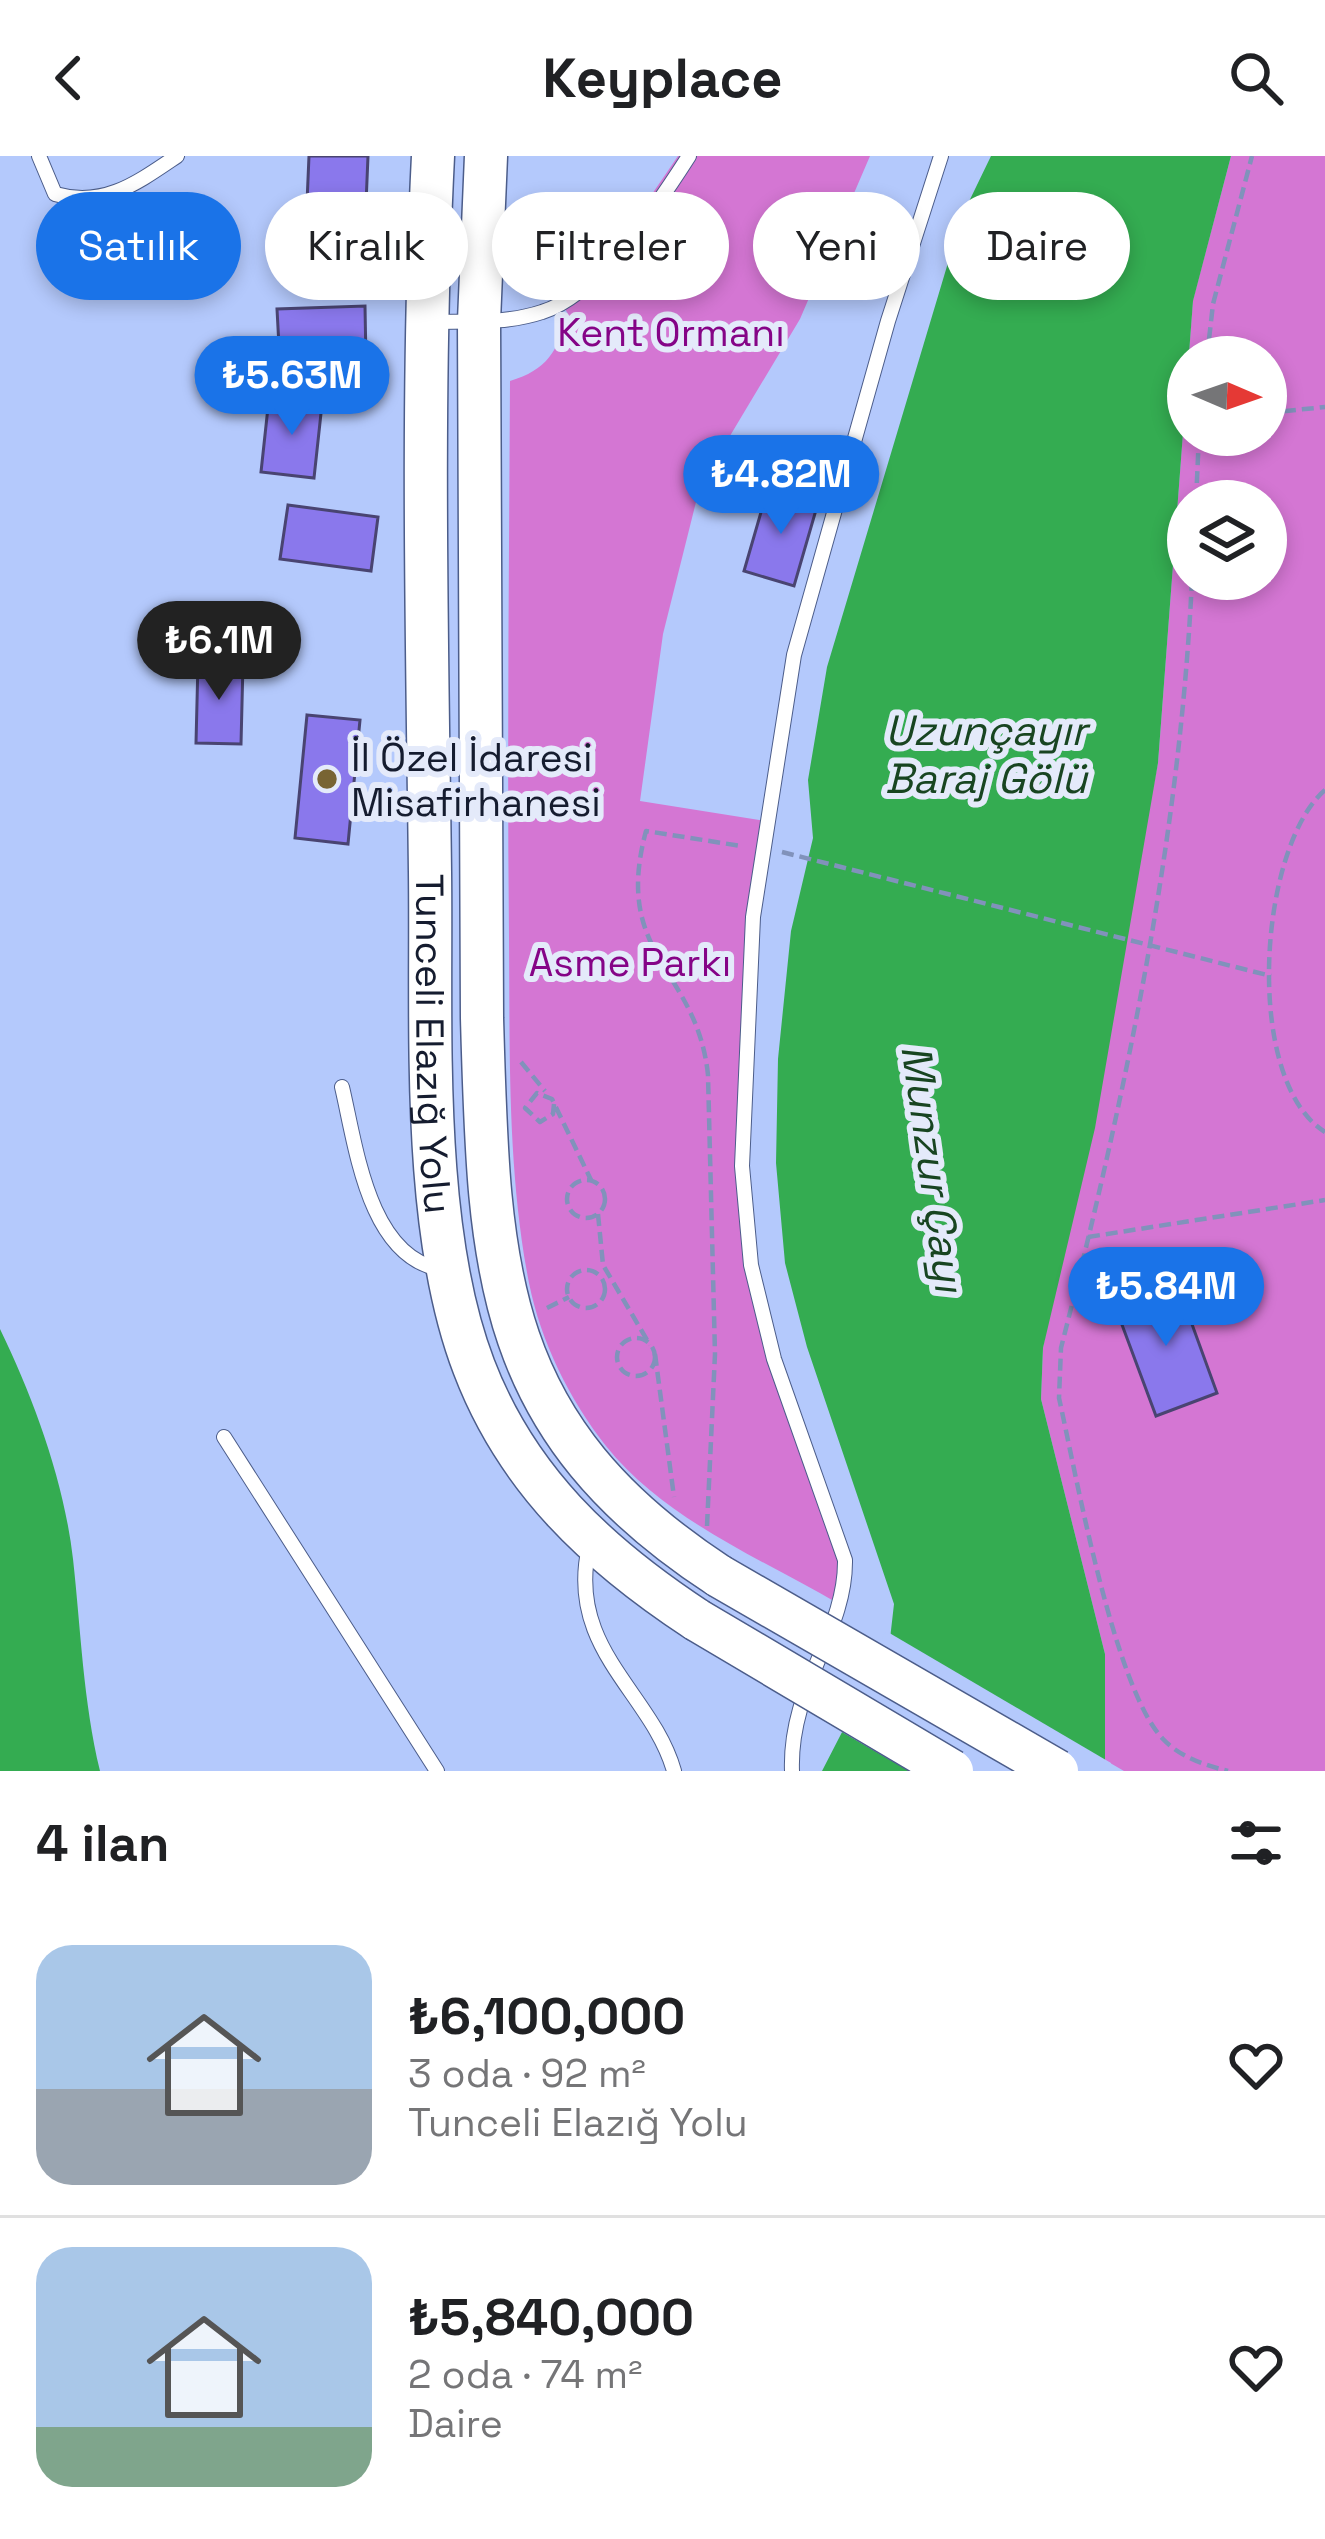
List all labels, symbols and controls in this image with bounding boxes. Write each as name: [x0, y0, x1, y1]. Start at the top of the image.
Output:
text: Keyplace: [543, 44, 782, 113]
icon: back: [36, 45, 102, 111]
icon: search: [1223, 45, 1289, 111]
chip: Satılık: [36, 192, 241, 300]
chip: Kiralık: [265, 192, 468, 300]
chip: Filtreler: [492, 192, 729, 300]
chip: Yeni: [753, 192, 920, 300]
chip: Daire: [944, 192, 1130, 300]
park label: Kent Ormanı: [557, 308, 785, 357]
pin: ₺5.63M: [194, 336, 390, 438]
north arrow: [1167, 336, 1287, 456]
map controls: [1167, 336, 1287, 600]
text: ₺5.63M: [222, 350, 362, 399]
pin: ₺4.82M: [683, 435, 879, 537]
text: ₺4.82M: [710, 449, 852, 498]
button: layers: [1167, 480, 1287, 600]
pin: ₺6.1M: [135, 601, 303, 703]
text: ₺6.1M: [164, 615, 274, 664]
water label: Uzunçayır Baraj Gölü: [885, 704, 1091, 805]
place label: İl Özel İdaresi Misafirhanesi: [351, 733, 601, 827]
marker: İl Özel İdaresi Misafirhanesi: [314, 766, 340, 792]
street label: Tunceli Elazığ Yolu: [406, 874, 464, 1216]
park label: Asme Parkı: [529, 938, 731, 987]
water label: Munzur Çayı: [889, 1041, 977, 1296]
pin: ₺5.84M: [1068, 1247, 1264, 1349]
text: ₺5.84M: [1095, 1261, 1237, 1310]
icon: filters: [1223, 1810, 1289, 1876]
text: 4 ilan: [36, 1811, 169, 1876]
text: ₺6,100,000: [408, 1984, 685, 2049]
icon: home: [132, 1993, 276, 2137]
icon: heart: [1223, 2032, 1289, 2098]
text: 3 oda · 92 m²: [408, 2049, 646, 2098]
text: Tunceli Elazığ Yolu: [408, 2098, 748, 2147]
text: ₺5,840,000: [408, 2285, 694, 2350]
icon: home: [132, 2295, 276, 2439]
icon: heart: [1223, 2334, 1289, 2400]
text: 2 oda · 74 m²: [408, 2350, 642, 2399]
text: Daire: [408, 2399, 503, 2448]

